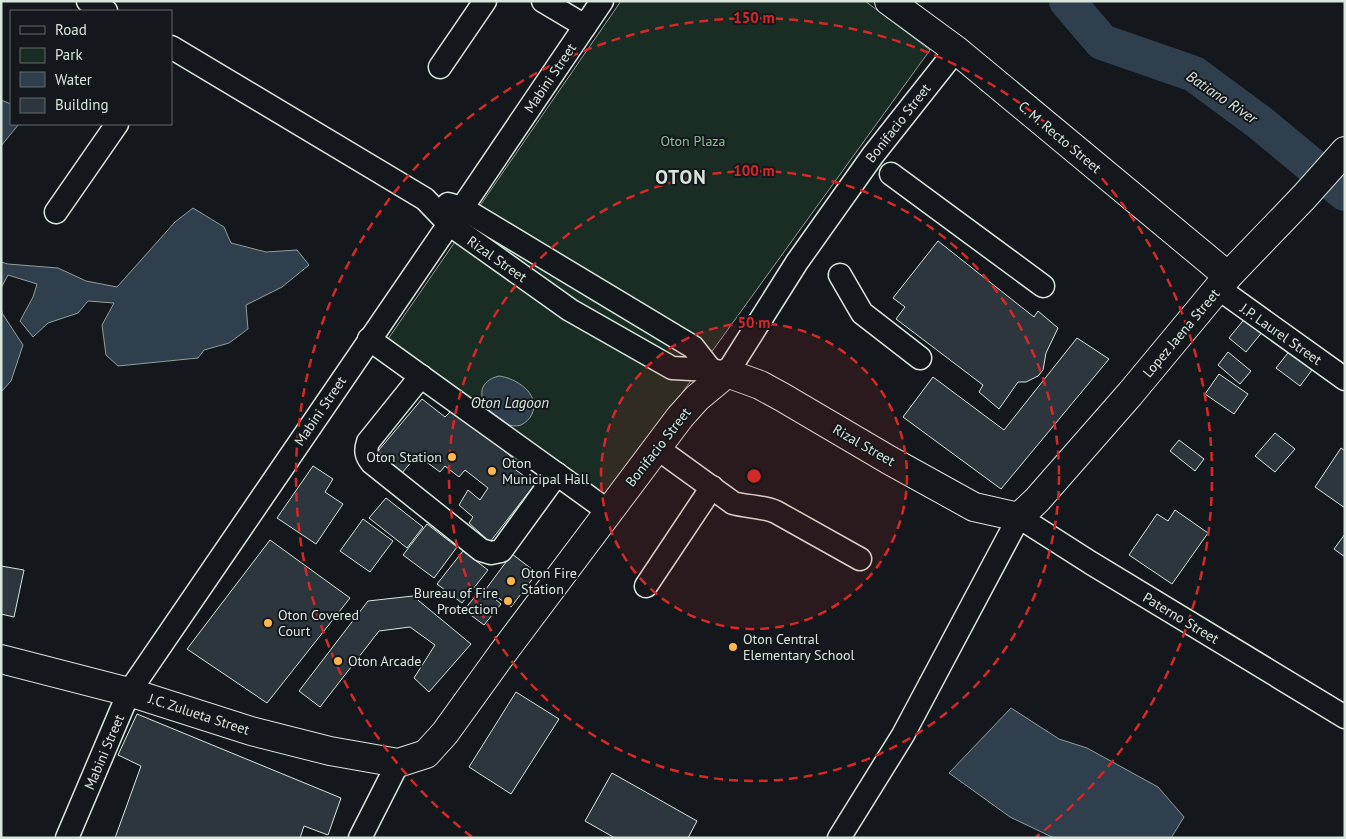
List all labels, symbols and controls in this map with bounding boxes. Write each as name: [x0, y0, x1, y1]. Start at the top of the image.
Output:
text: 150 m: [733, 8, 775, 27]
legend: [10, 10, 172, 125]
text: Road: [55, 20, 87, 39]
street label: Mabini Street: [520, 39, 580, 116]
text: Park: [55, 45, 83, 64]
water label: Batiano River: [1183, 66, 1262, 128]
text: Water: [55, 70, 92, 89]
street label: Bonifacio Street: [861, 80, 935, 166]
text: Building: [55, 95, 109, 114]
street label: C. M. Recto Street: [1015, 97, 1105, 177]
park label: Oton Plaza: [660, 132, 726, 150]
text: 100 m: [733, 161, 775, 180]
district label: OTON: [655, 165, 707, 189]
street label: Rizal Street: [464, 232, 531, 286]
street label: Lopez Jaena Street: [1139, 285, 1223, 381]
street label: J.P. Laurel Street: [1236, 299, 1326, 369]
text: 50 m: [738, 313, 770, 332]
street label: Mabini Street: [290, 372, 350, 449]
water label: Oton Lagoon: [471, 393, 549, 412]
street label: Bonifacio Street: [621, 404, 695, 490]
street label: Rizal Street: [830, 420, 899, 470]
place label: Oton Station: [366, 448, 442, 466]
marker: Oton Station: [446, 451, 458, 463]
place label: Oton Municipal Hall: [502, 454, 589, 488]
marker: Oton Municipal Hall: [486, 465, 498, 477]
centre of rings: [745, 467, 763, 485]
place label: Oton Fire Station: [521, 564, 577, 598]
marker: Oton Fire Station: [505, 575, 517, 587]
place label: Bureau of Fire Protection: [414, 584, 498, 618]
street label: Paterno Street: [1140, 588, 1222, 648]
marker: Bureau of Fire Protection: [502, 595, 514, 607]
place label: Oton Covered Court: [278, 606, 359, 640]
marker: Oton Covered Court: [262, 617, 274, 629]
place label: Oton Central Elementary School: [743, 630, 855, 664]
marker: Oton Central Elementary School: [727, 641, 739, 653]
place label: Oton Arcade: [348, 652, 421, 670]
marker: Oton Arcade: [332, 655, 344, 667]
street label: J.C. Zulueta Street: [145, 689, 252, 739]
street label: Mabini Street: [80, 711, 128, 792]

